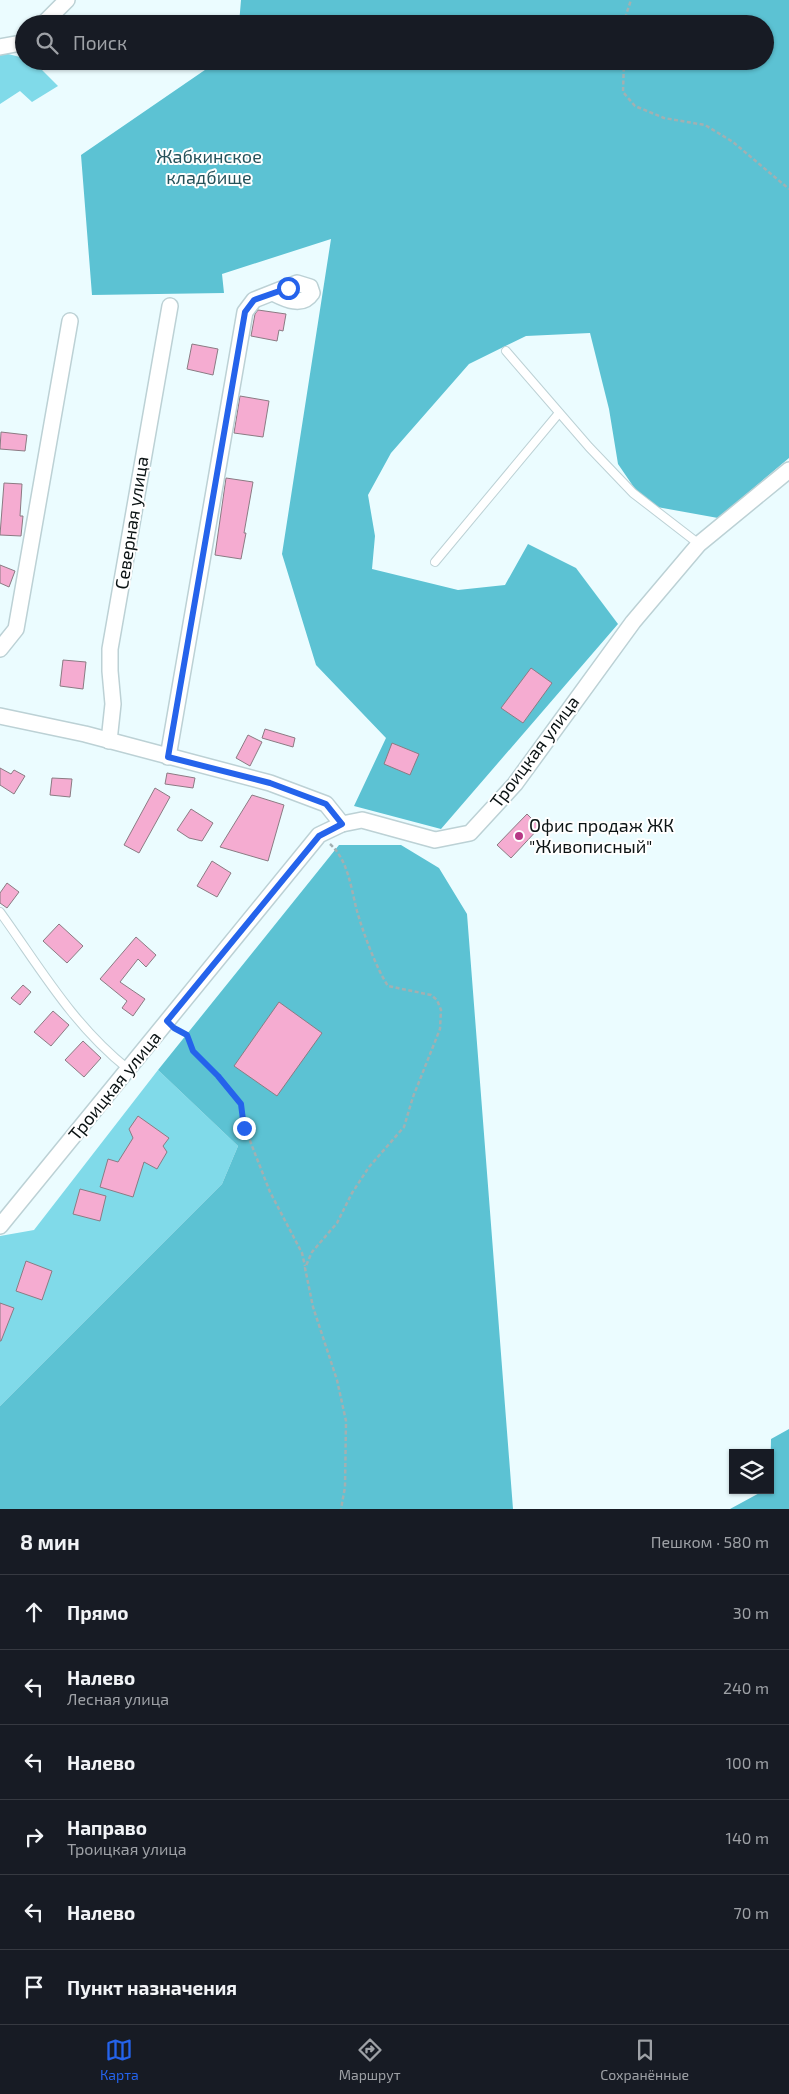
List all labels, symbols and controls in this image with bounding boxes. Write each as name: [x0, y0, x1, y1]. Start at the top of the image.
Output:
search box: [15, 15, 774, 70]
icon: search: [33, 29, 61, 57]
text: Поиск: [73, 31, 127, 54]
park label: Жабкинское кладбище: [156, 145, 262, 188]
route start: [277, 277, 300, 300]
street label: Северная улица: [110, 455, 152, 591]
street label: Троицкая улица: [485, 691, 583, 812]
place label: Офис продаж ЖК "Живописный": [529, 814, 674, 857]
marker: Офис продаж ЖК "Живописный": [513, 830, 525, 842]
street label: Троицкая улица: [63, 1026, 165, 1145]
route end: [233, 1117, 256, 1140]
map controls: [729, 1449, 774, 1494]
button: layers: [729, 1449, 774, 1494]
text: 8 мин: [20, 1529, 80, 1554]
text: Пешком · 580 m: [651, 1532, 769, 1551]
icon: ahead: [20, 1598, 48, 1626]
text: Прямо: [67, 1601, 129, 1624]
text: 30 m: [733, 1603, 769, 1622]
text: Налево: [67, 1666, 135, 1689]
icon: left: [20, 1673, 48, 1701]
text: 240 m: [723, 1678, 769, 1697]
text: Лесная улица: [67, 1689, 169, 1708]
icon: left: [20, 1748, 48, 1776]
text: Налево: [67, 1751, 135, 1774]
text: 100 m: [726, 1753, 769, 1772]
text: Направо: [67, 1816, 147, 1839]
icon: right: [20, 1823, 48, 1851]
text: 140 m: [726, 1828, 769, 1847]
text: Троицкая улица: [67, 1839, 187, 1858]
icon: left: [20, 1898, 48, 1926]
text: Налево: [67, 1901, 135, 1924]
text: 70 m: [734, 1903, 769, 1922]
icon: arrive: [20, 1973, 48, 2001]
text: Пункт назначения: [67, 1976, 237, 1999]
tab: Карта: [100, 2036, 139, 2083]
tab: Маршрут: [339, 2036, 401, 2083]
tab: Сохранённые: [600, 2036, 689, 2083]

